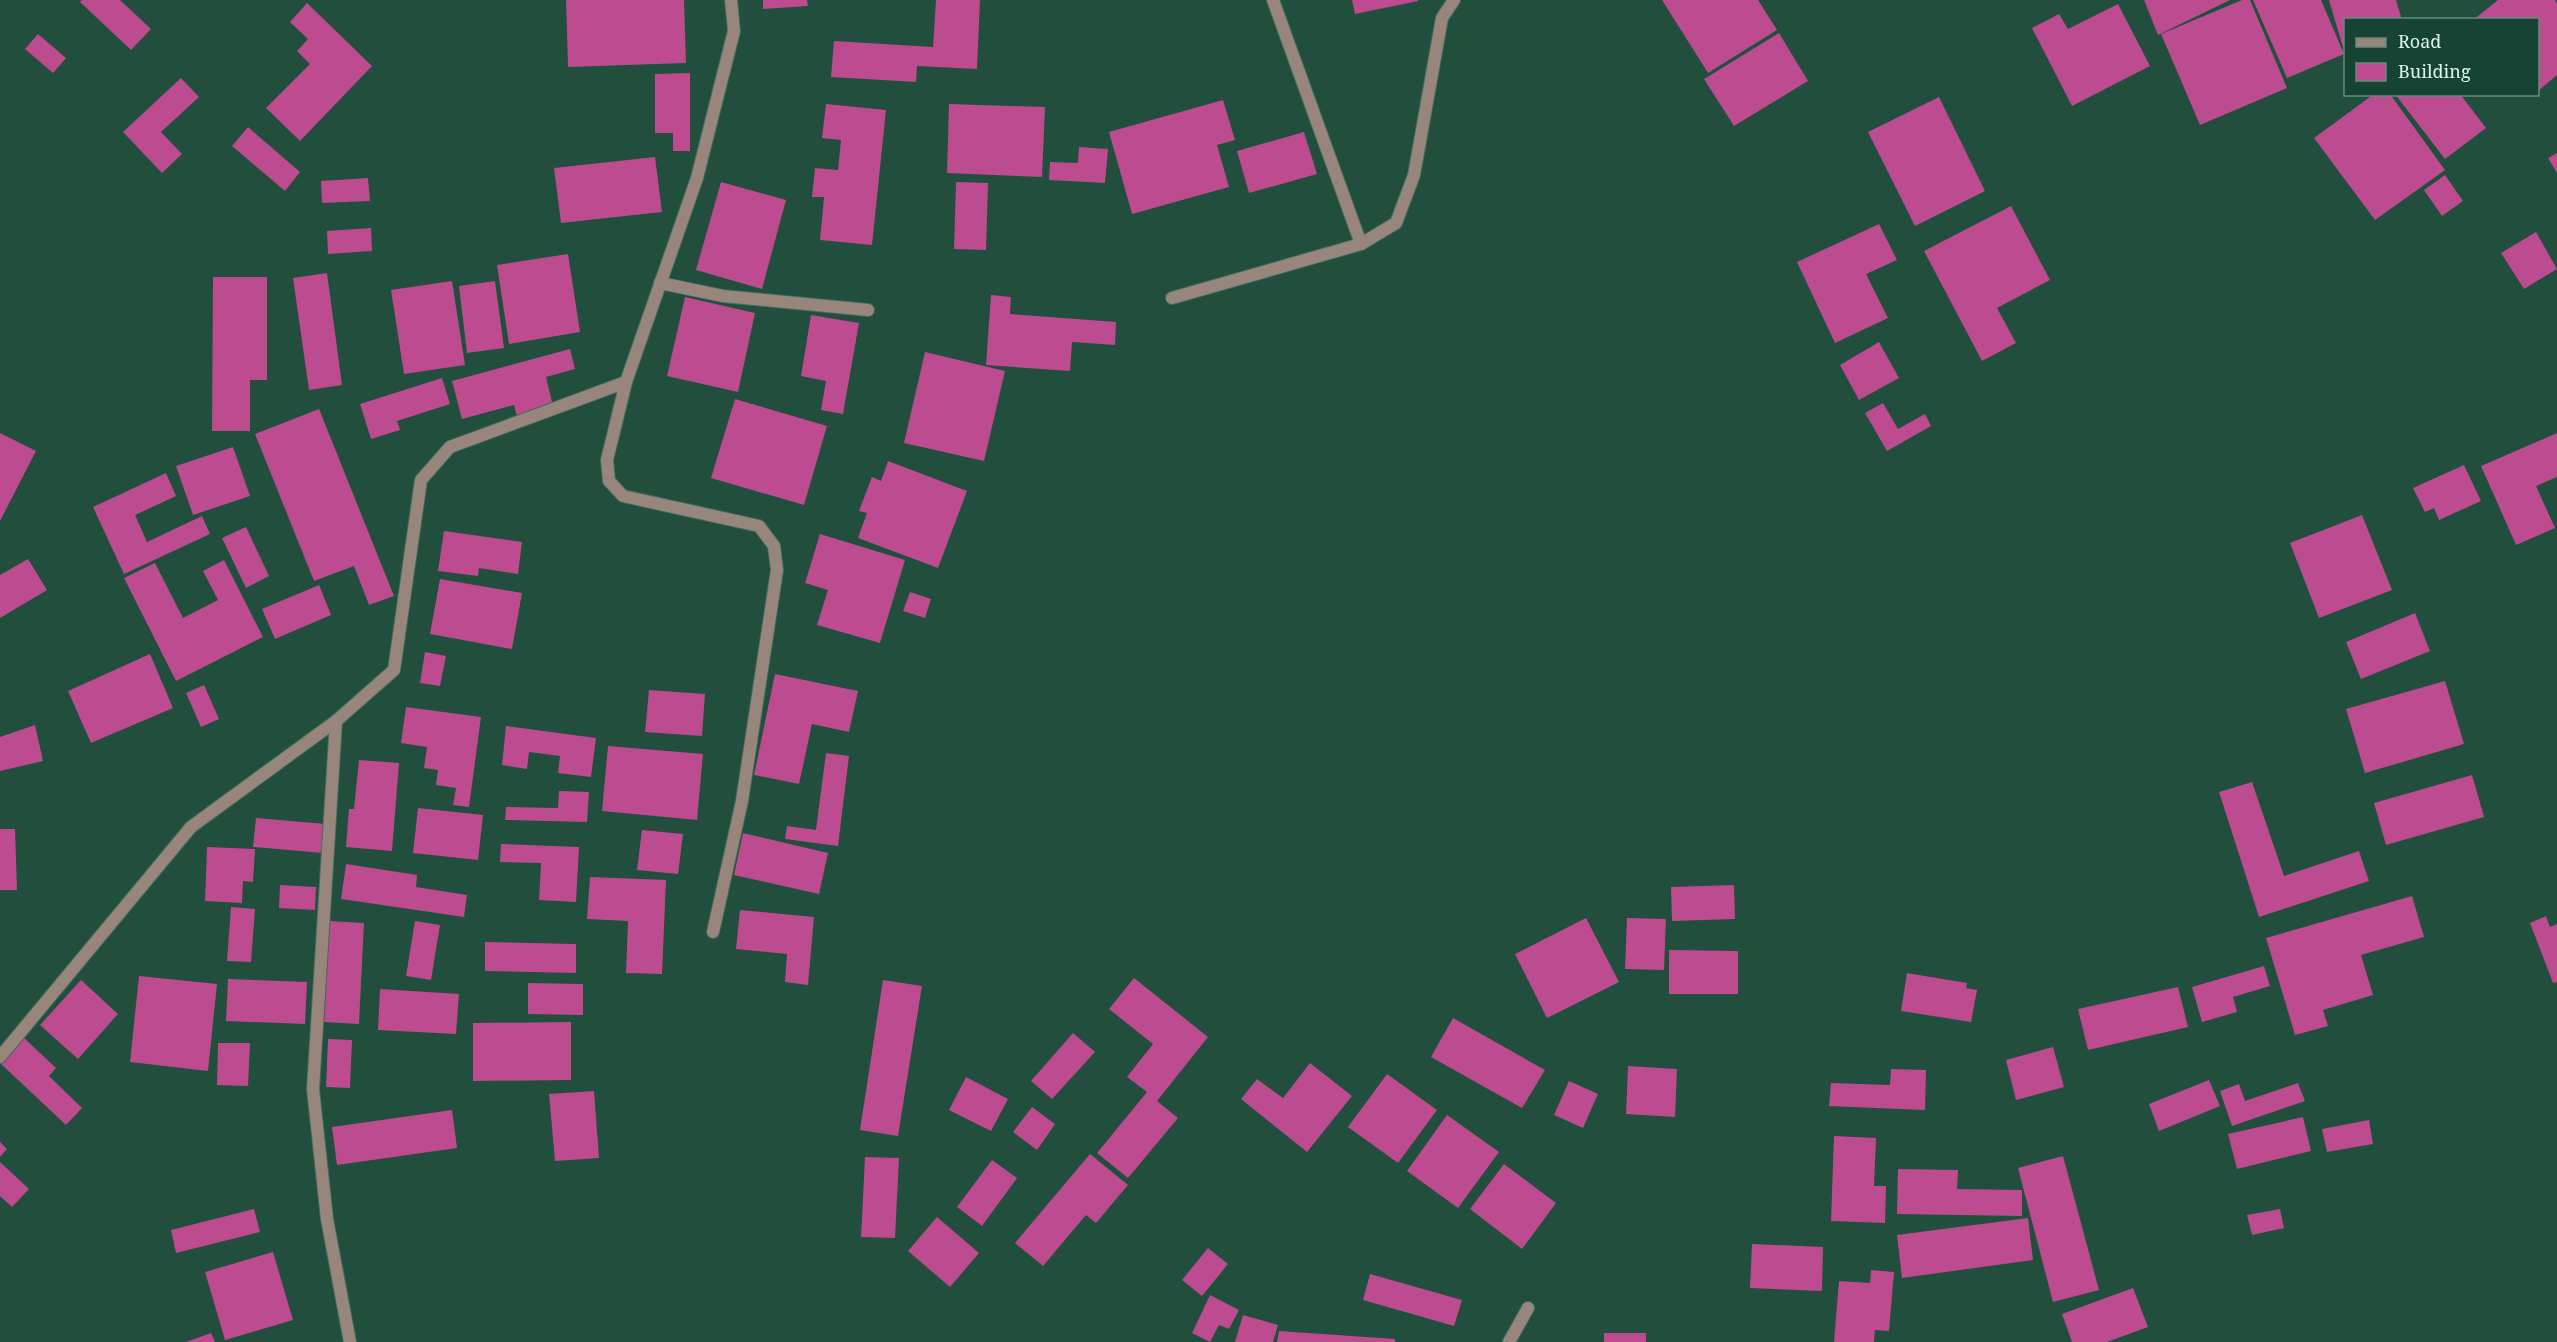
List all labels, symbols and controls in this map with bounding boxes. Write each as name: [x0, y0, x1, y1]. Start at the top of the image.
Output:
legend: [2344, 18, 2539, 96]
text: Road: [2398, 29, 2441, 53]
text: Building: [2398, 59, 2471, 83]

